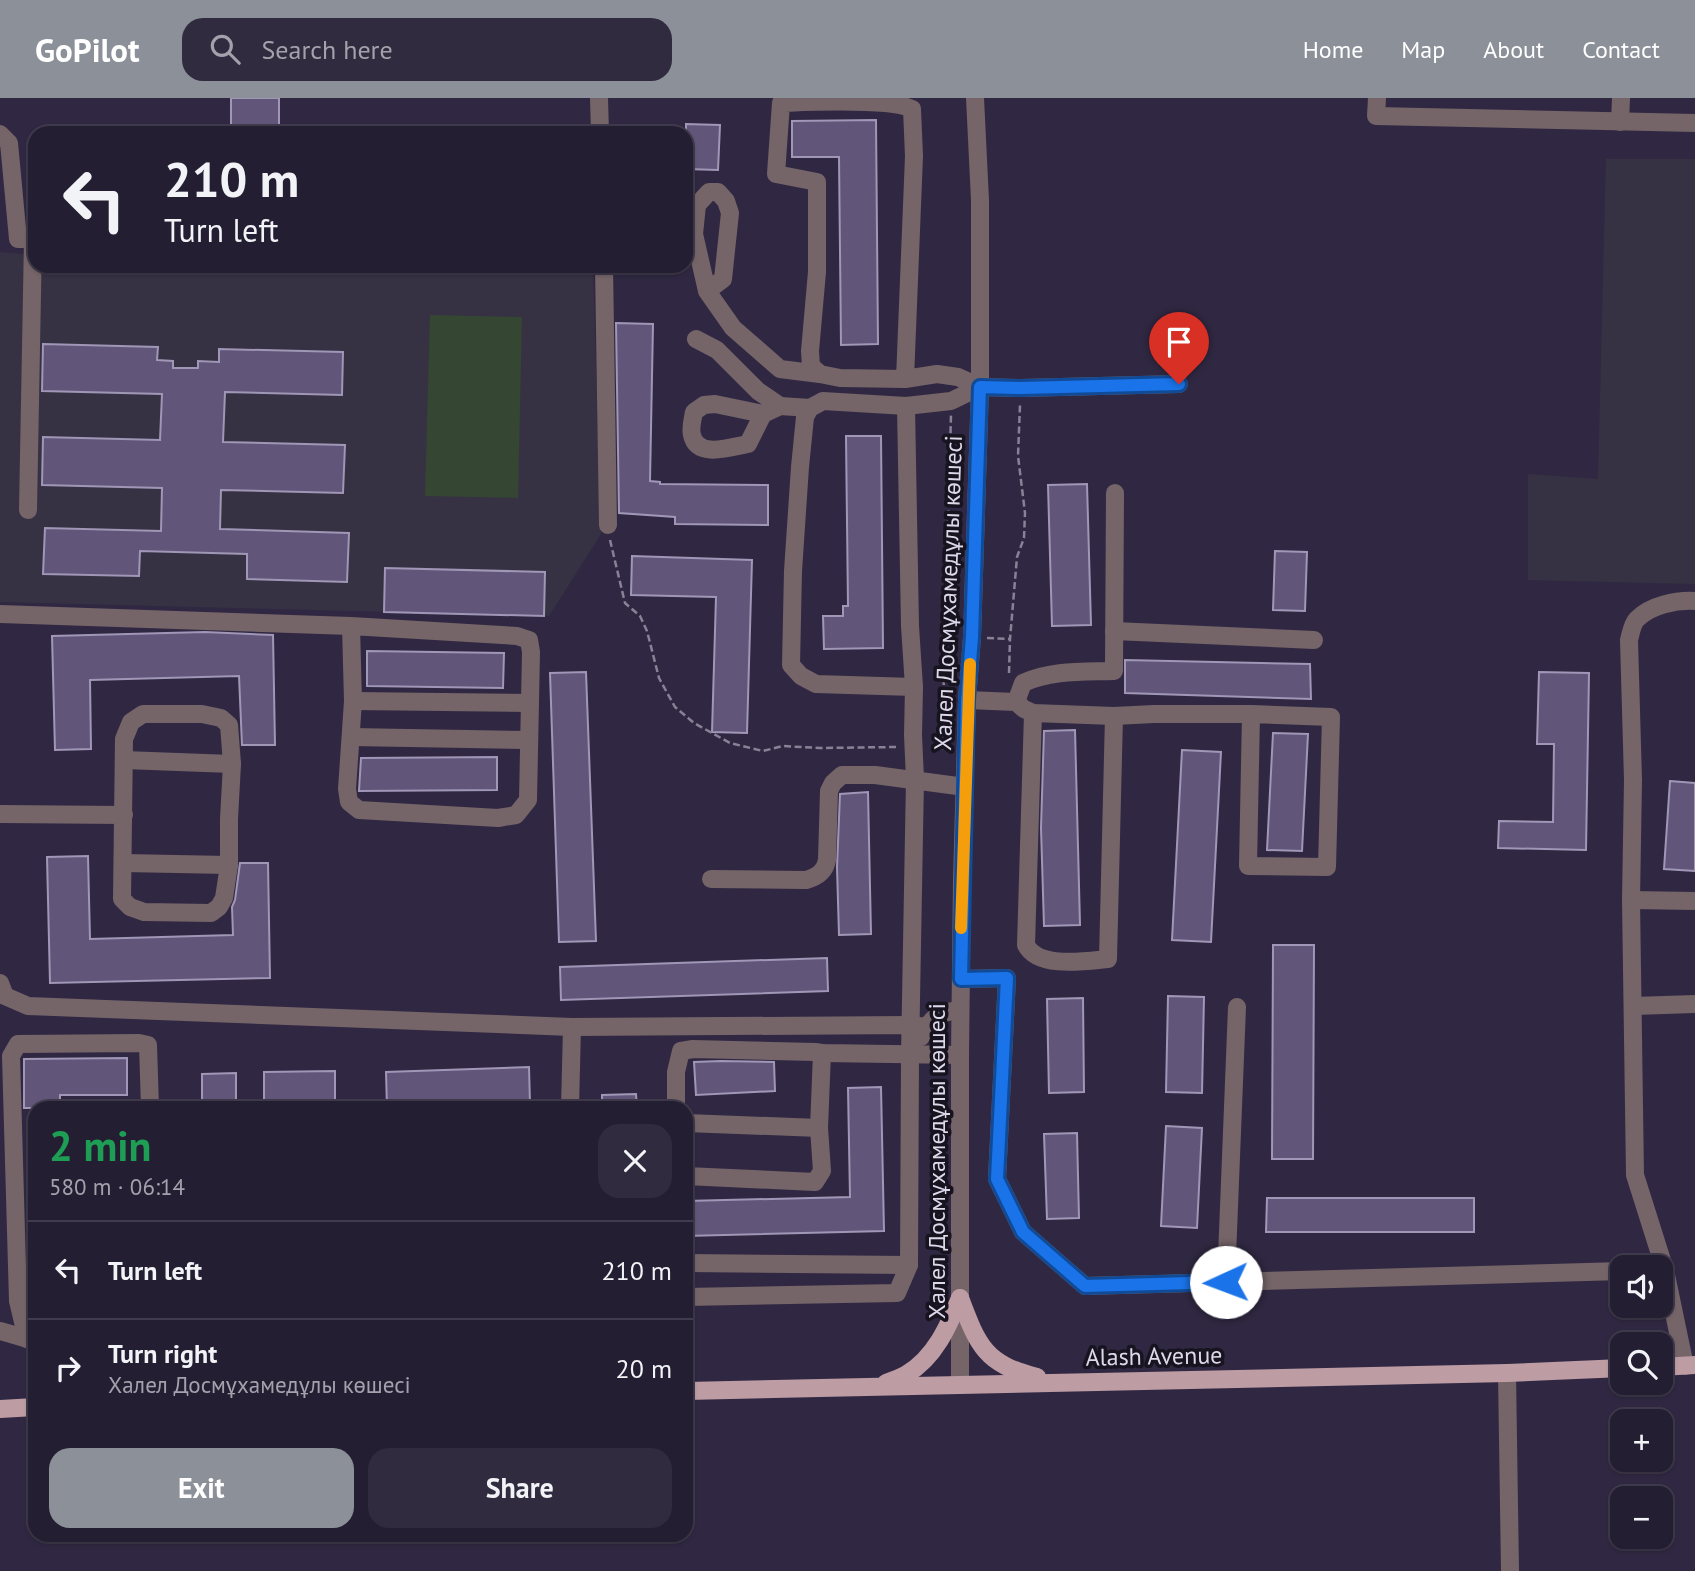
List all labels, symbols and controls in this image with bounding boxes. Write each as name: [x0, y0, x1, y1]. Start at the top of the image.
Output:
search box: [182, 18, 672, 81]
text: GoPilot: [35, 28, 140, 71]
icon: search: [206, 30, 244, 68]
text: Search here: [262, 33, 393, 66]
text: Home: [1303, 34, 1363, 65]
text: Map: [1401, 34, 1445, 65]
text: About: [1483, 34, 1544, 65]
text: Contact: [1582, 34, 1660, 65]
text: 210 m: [164, 147, 299, 211]
icon: left: [49, 154, 140, 245]
text: Turn left: [164, 209, 279, 251]
pin: [1149, 312, 1209, 384]
icon: arrive: [1160, 323, 1198, 361]
street label: Халел Досмұхамедұлы көшесі: [927, 435, 969, 751]
street label: Халел Досмұхамедұлы көшесі: [921, 1003, 952, 1319]
text: 2 min: [49, 1118, 151, 1173]
button: close: [598, 1124, 672, 1198]
text: 580 m · 06:14: [49, 1172, 185, 1201]
position arrow: [1189, 1245, 1263, 1319]
icon: left: [49, 1251, 87, 1289]
text: Turn left: [108, 1254, 202, 1287]
text: 210 m: [601, 1254, 672, 1287]
map controls: [1610, 1255, 1673, 1549]
button: sound: [1610, 1255, 1673, 1318]
button: search: [1610, 1332, 1673, 1395]
text: Turn right: [108, 1337, 217, 1370]
street label: Alash Avenue: [1085, 1339, 1223, 1373]
icon: right: [49, 1349, 87, 1387]
text: 20 m: [616, 1352, 672, 1385]
text: Халел Досмұхамедұлы көшесі: [108, 1370, 411, 1399]
button: +: [1610, 1409, 1673, 1472]
button: Exit: [49, 1448, 354, 1528]
button: Share: [368, 1448, 672, 1528]
button: −: [1610, 1486, 1673, 1549]

